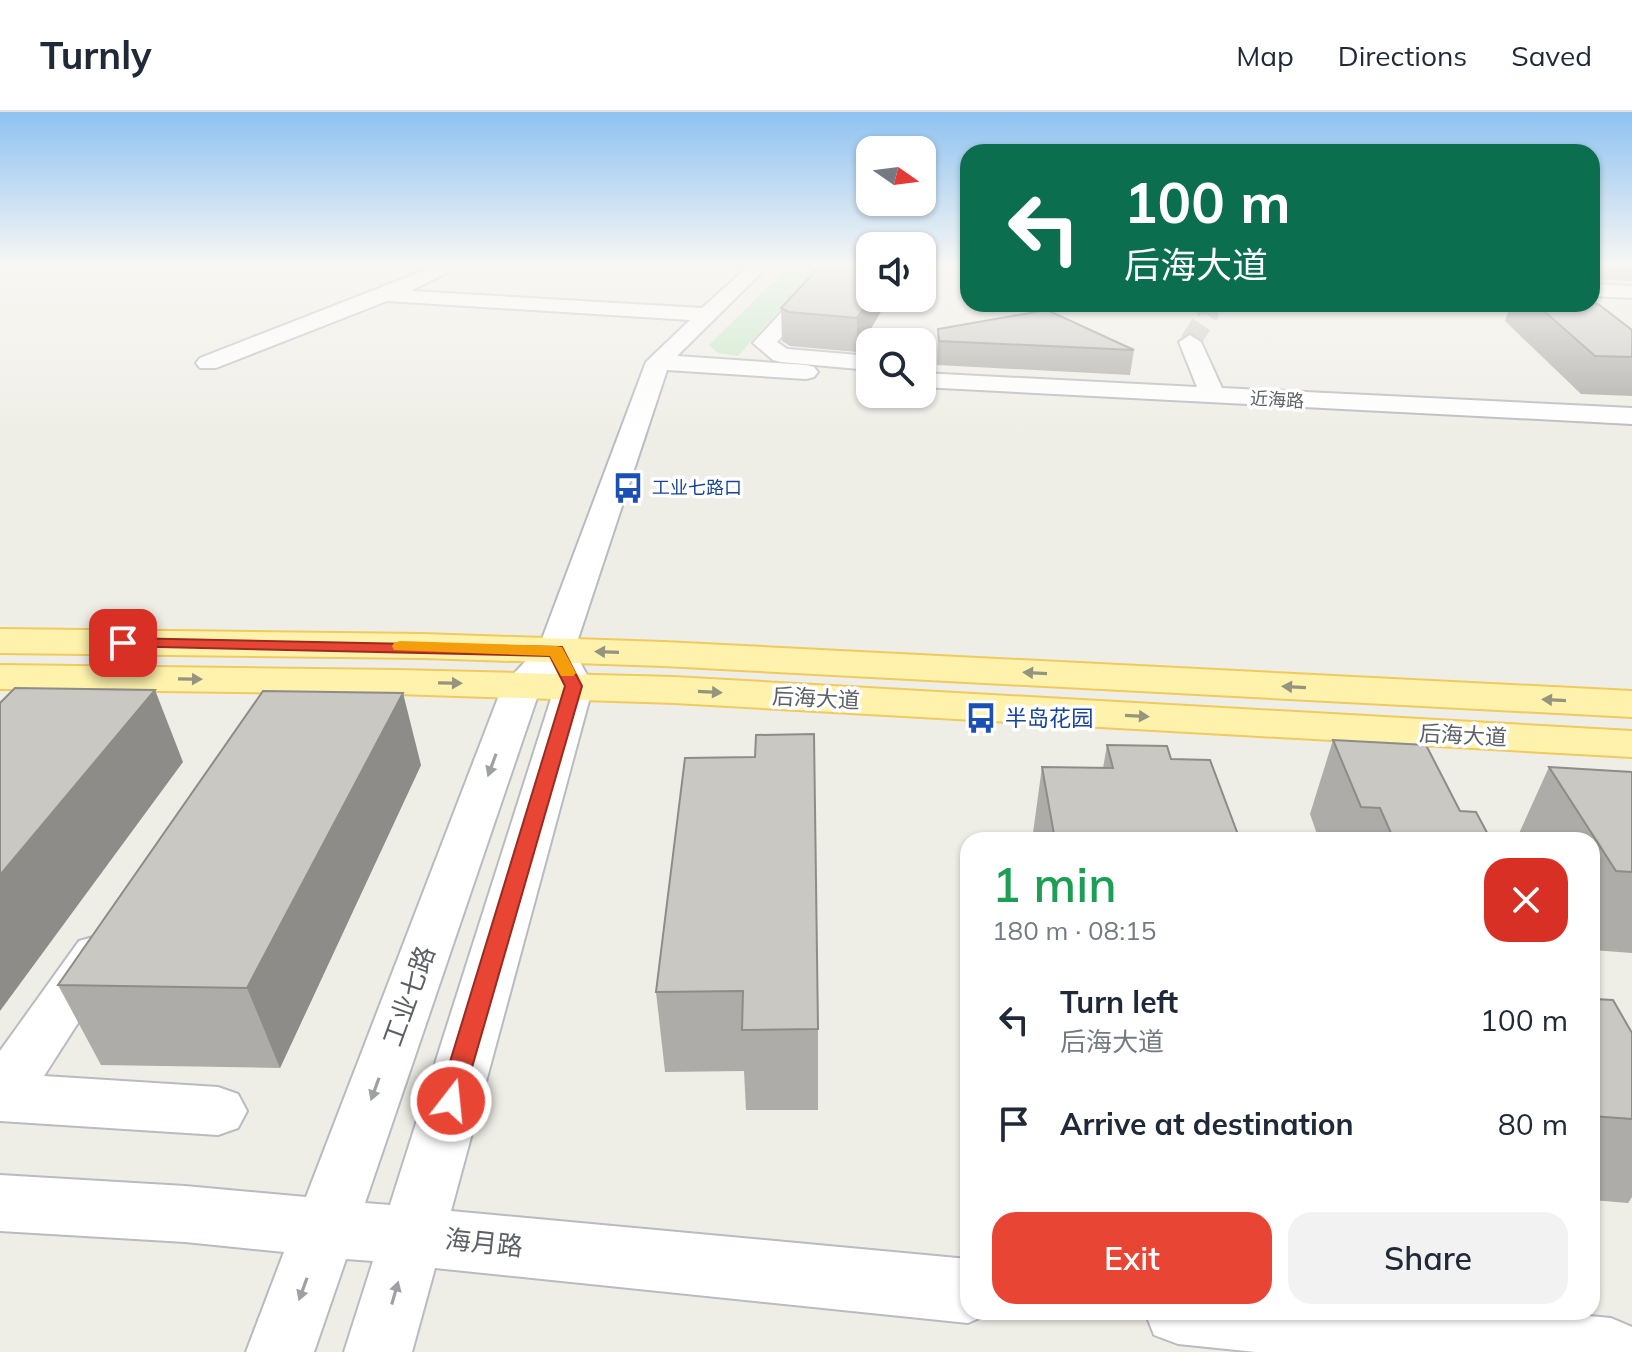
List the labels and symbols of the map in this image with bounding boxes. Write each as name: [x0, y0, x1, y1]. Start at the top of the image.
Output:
north arrow: [856, 136, 936, 216]
street label: 近海路: [1249, 387, 1305, 412]
bus stop icon: 工业七路口: [611, 471, 645, 505]
place label: 工业七路口: [652, 476, 742, 499]
pin: [89, 609, 157, 677]
one-way arrow: [594, 646, 619, 659]
one-way arrow: [1022, 666, 1047, 679]
one-way arrow: [178, 673, 203, 685]
one-way arrow: [438, 677, 463, 689]
one-way arrow: [1281, 680, 1306, 693]
street label: 后海大道: [771, 682, 861, 714]
one-way arrow: [698, 686, 723, 699]
one-way arrow: [1541, 693, 1566, 706]
bus stop icon: 半岛花园: [964, 701, 998, 735]
place label: 半岛花园: [1005, 704, 1093, 732]
one-way arrow: [1125, 710, 1150, 723]
street label: 后海大道: [1418, 719, 1508, 751]
one-way arrow: [486, 753, 498, 777]
street label: 工业七路: [375, 941, 442, 1050]
position arrow: [409, 1059, 493, 1143]
one-way arrow: [369, 1077, 381, 1101]
street label: 海月路: [444, 1222, 525, 1263]
one-way arrow: [296, 1278, 309, 1302]
one-way arrow: [389, 1281, 402, 1305]

